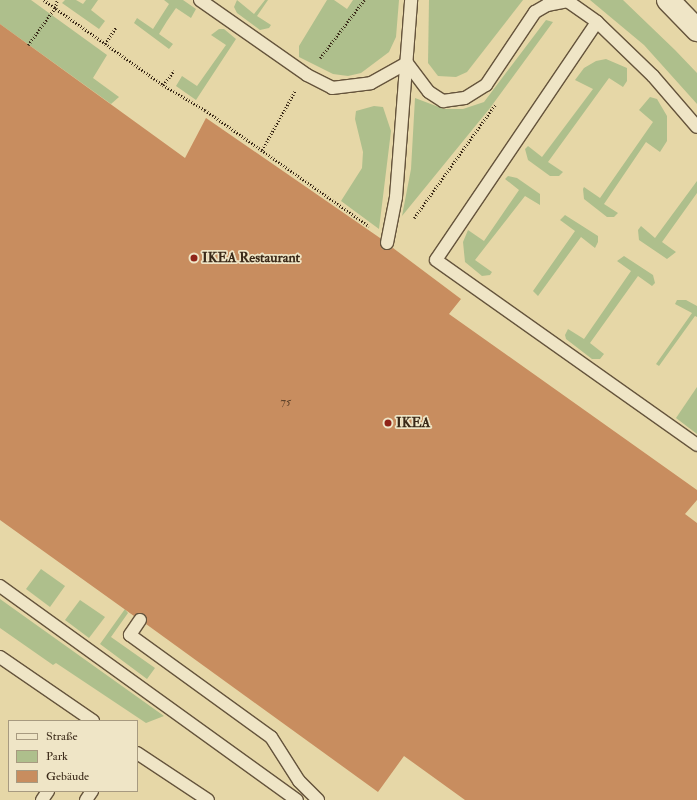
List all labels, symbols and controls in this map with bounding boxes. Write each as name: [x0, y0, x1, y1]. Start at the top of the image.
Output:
place label: IKEA Restaurant: [202, 250, 300, 266]
marker: IKEA Restaurant: [189, 253, 199, 263]
house number: 75: [281, 395, 291, 409]
place label: IKEA: [396, 415, 430, 431]
marker: IKEA: [383, 418, 393, 428]
legend: [8, 720, 138, 792]
text: Straße: [46, 729, 77, 744]
text: Park: [46, 749, 68, 764]
text: Gebäude: [46, 769, 89, 784]

